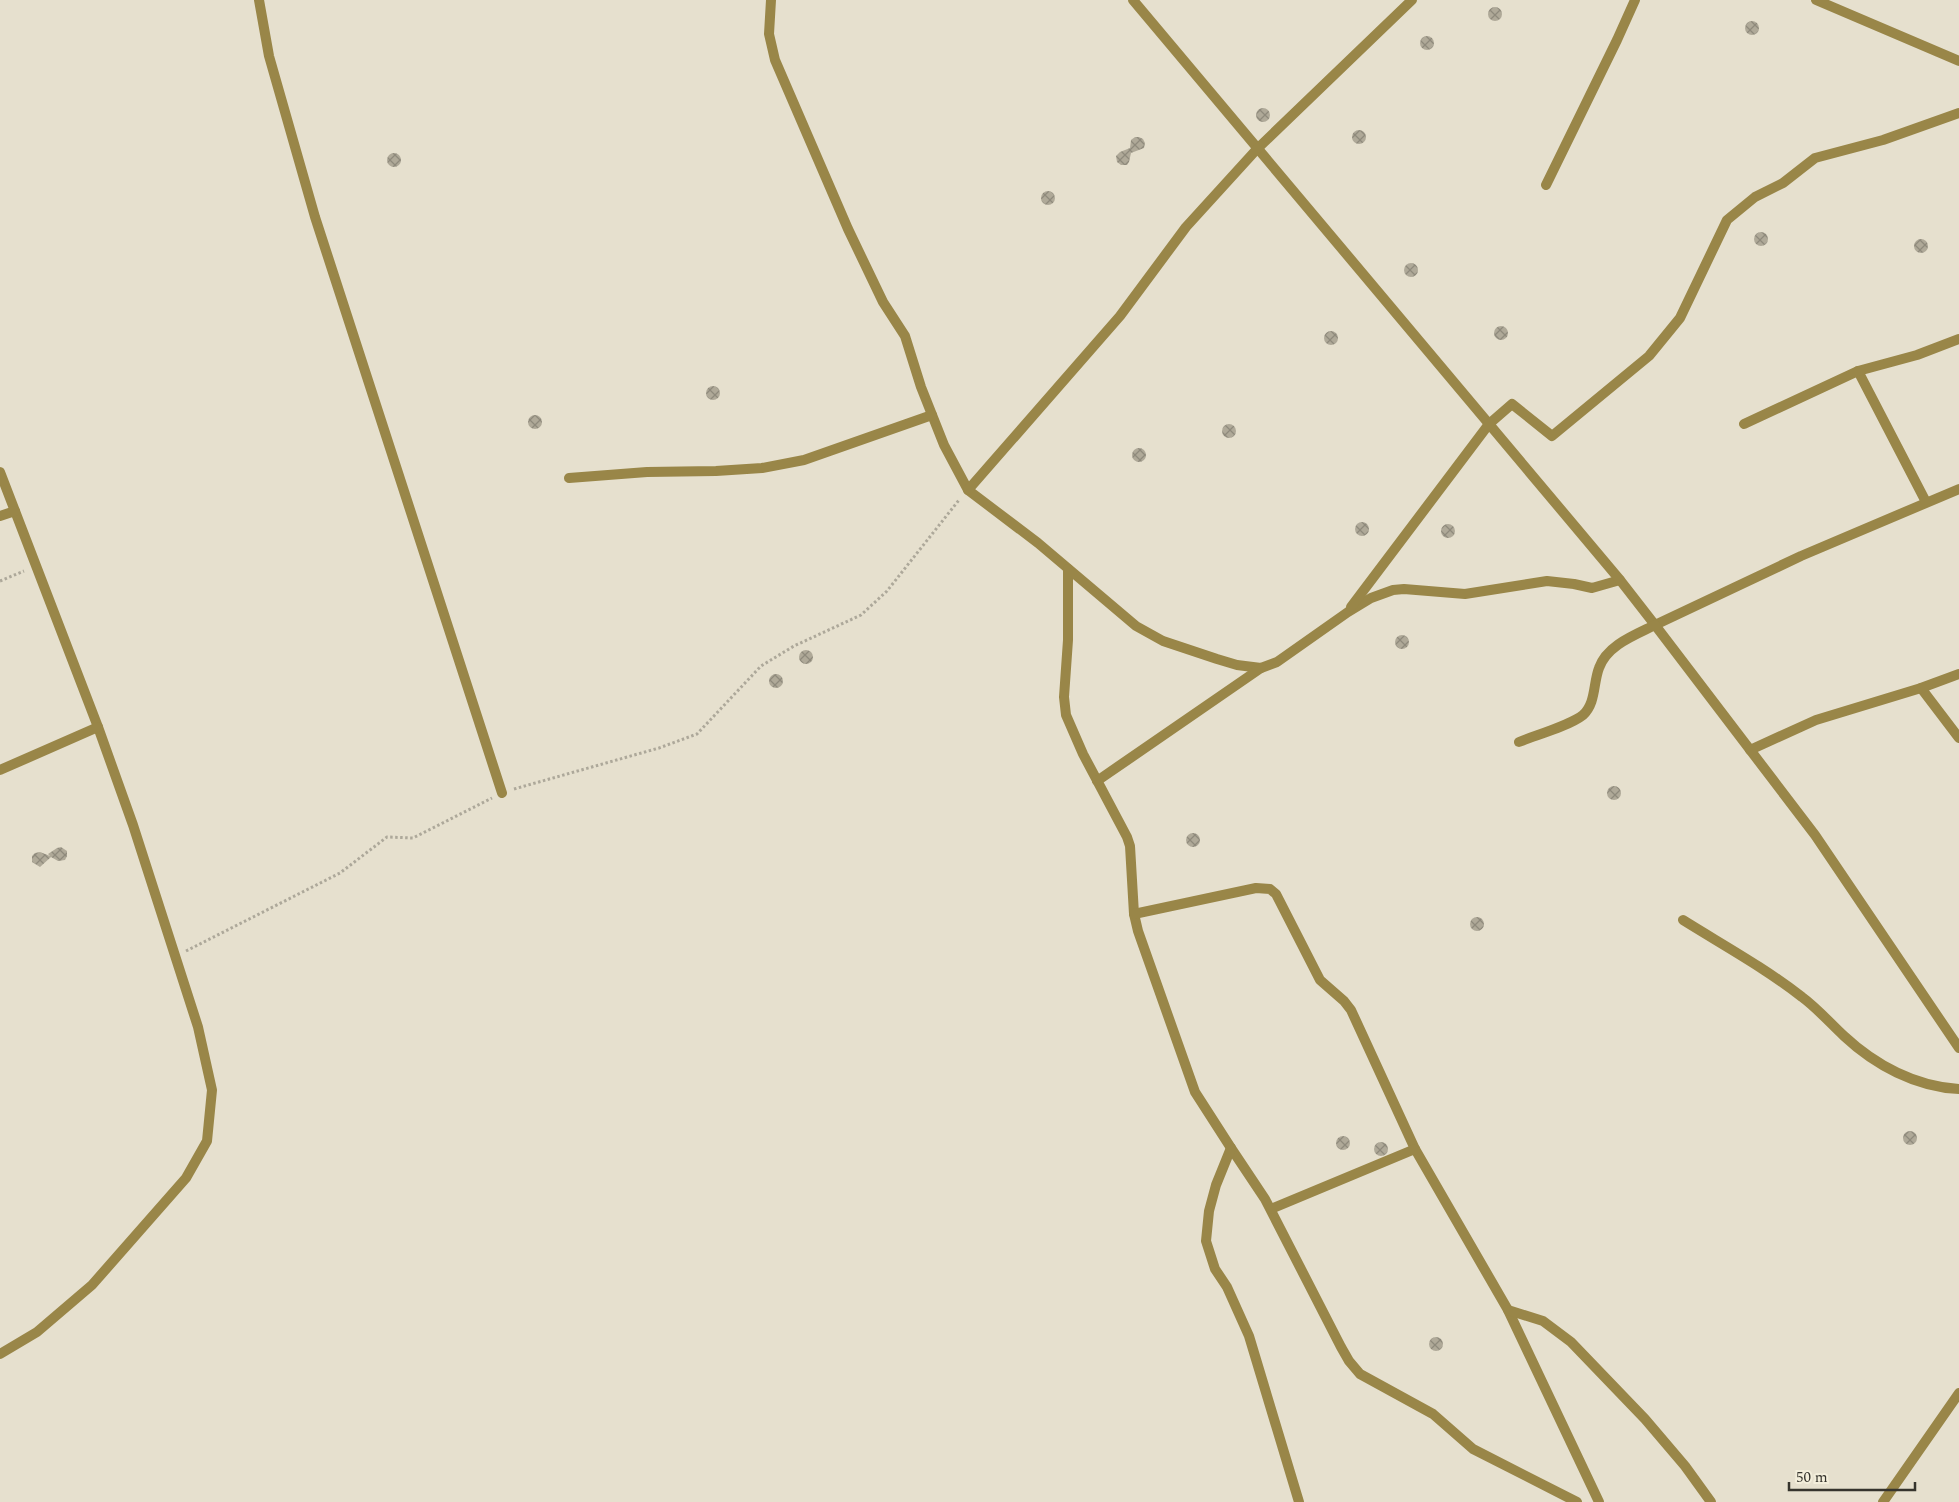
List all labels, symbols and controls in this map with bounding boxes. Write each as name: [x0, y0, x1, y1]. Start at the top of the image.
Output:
scale bar: [1789, 1460, 1915, 1492]
text: 50 m: [1796, 1466, 1828, 1489]

